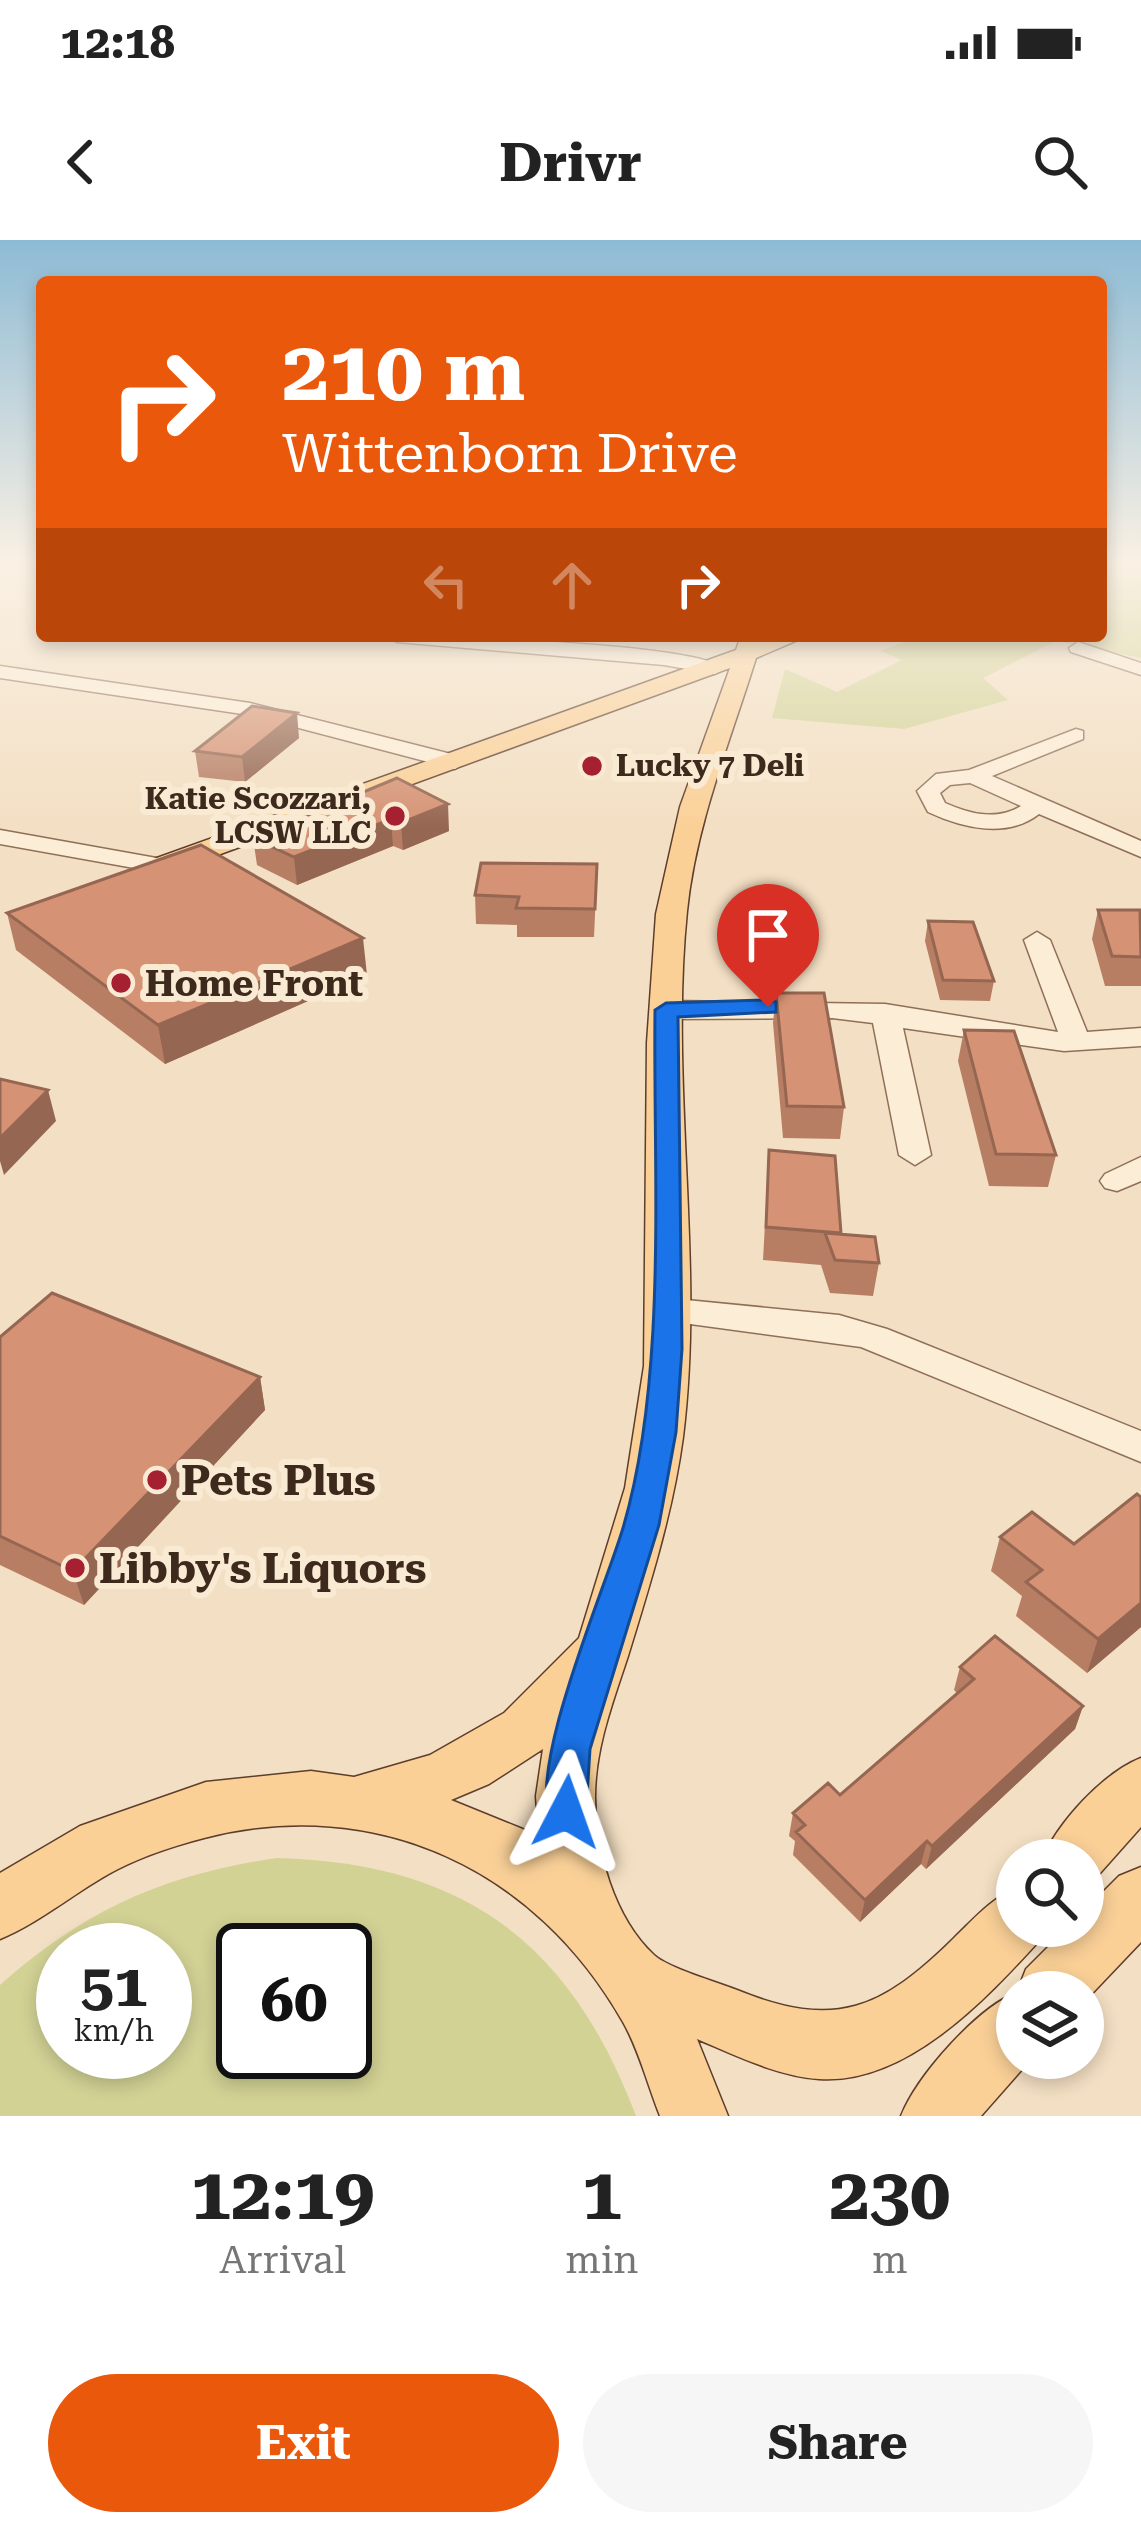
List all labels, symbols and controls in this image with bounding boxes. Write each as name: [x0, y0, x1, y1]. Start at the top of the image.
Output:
text: 12:18: [60, 16, 175, 69]
icon: back: [48, 129, 114, 195]
icon: search: [1027, 129, 1093, 195]
text: Drivr: [499, 131, 642, 194]
text: 210 m: [282, 322, 525, 420]
icon: right: [84, 324, 240, 480]
text: Wittenborn Drive: [282, 422, 738, 485]
icon: left: [413, 552, 479, 618]
icon: ahead: [539, 552, 605, 618]
icon: right: [665, 552, 731, 618]
place label: Lucky 7 Deli: [616, 748, 804, 783]
marker: Lucky 7 Deli: [579, 753, 605, 779]
place label: Katie Scozzari, LCSW LLC: [145, 781, 371, 850]
marker: Katie Scozzari, LCSW LLC: [382, 803, 408, 829]
pin: [717, 884, 819, 1007]
icon: arrive: [735, 902, 801, 968]
place label: Home Front: [145, 963, 363, 1005]
marker: Home Front: [108, 970, 134, 996]
place label: Pets Plus: [181, 1456, 376, 1505]
marker: Pets Plus: [144, 1467, 170, 1493]
place label: Libby's Liquors: [99, 1544, 426, 1593]
marker: Libby's Liquors: [62, 1555, 88, 1581]
position arrow: [503, 1749, 629, 1875]
map controls: [996, 1839, 1104, 2079]
button: search: [996, 1839, 1104, 1947]
speed limit sign: 60: [216, 1923, 372, 2079]
text: 51: [80, 1950, 148, 2021]
button: layers: [996, 1971, 1104, 2079]
text: km/h: [74, 2013, 154, 2048]
text: 12:19: [191, 2152, 375, 2237]
text: 1: [582, 2152, 622, 2237]
text: 230: [829, 2152, 950, 2237]
text: Arrival: [219, 2237, 346, 2283]
text: min: [565, 2237, 639, 2283]
text: m: [872, 2237, 908, 2283]
button: Exit: [48, 2374, 559, 2512]
button: Share: [583, 2374, 1093, 2512]

